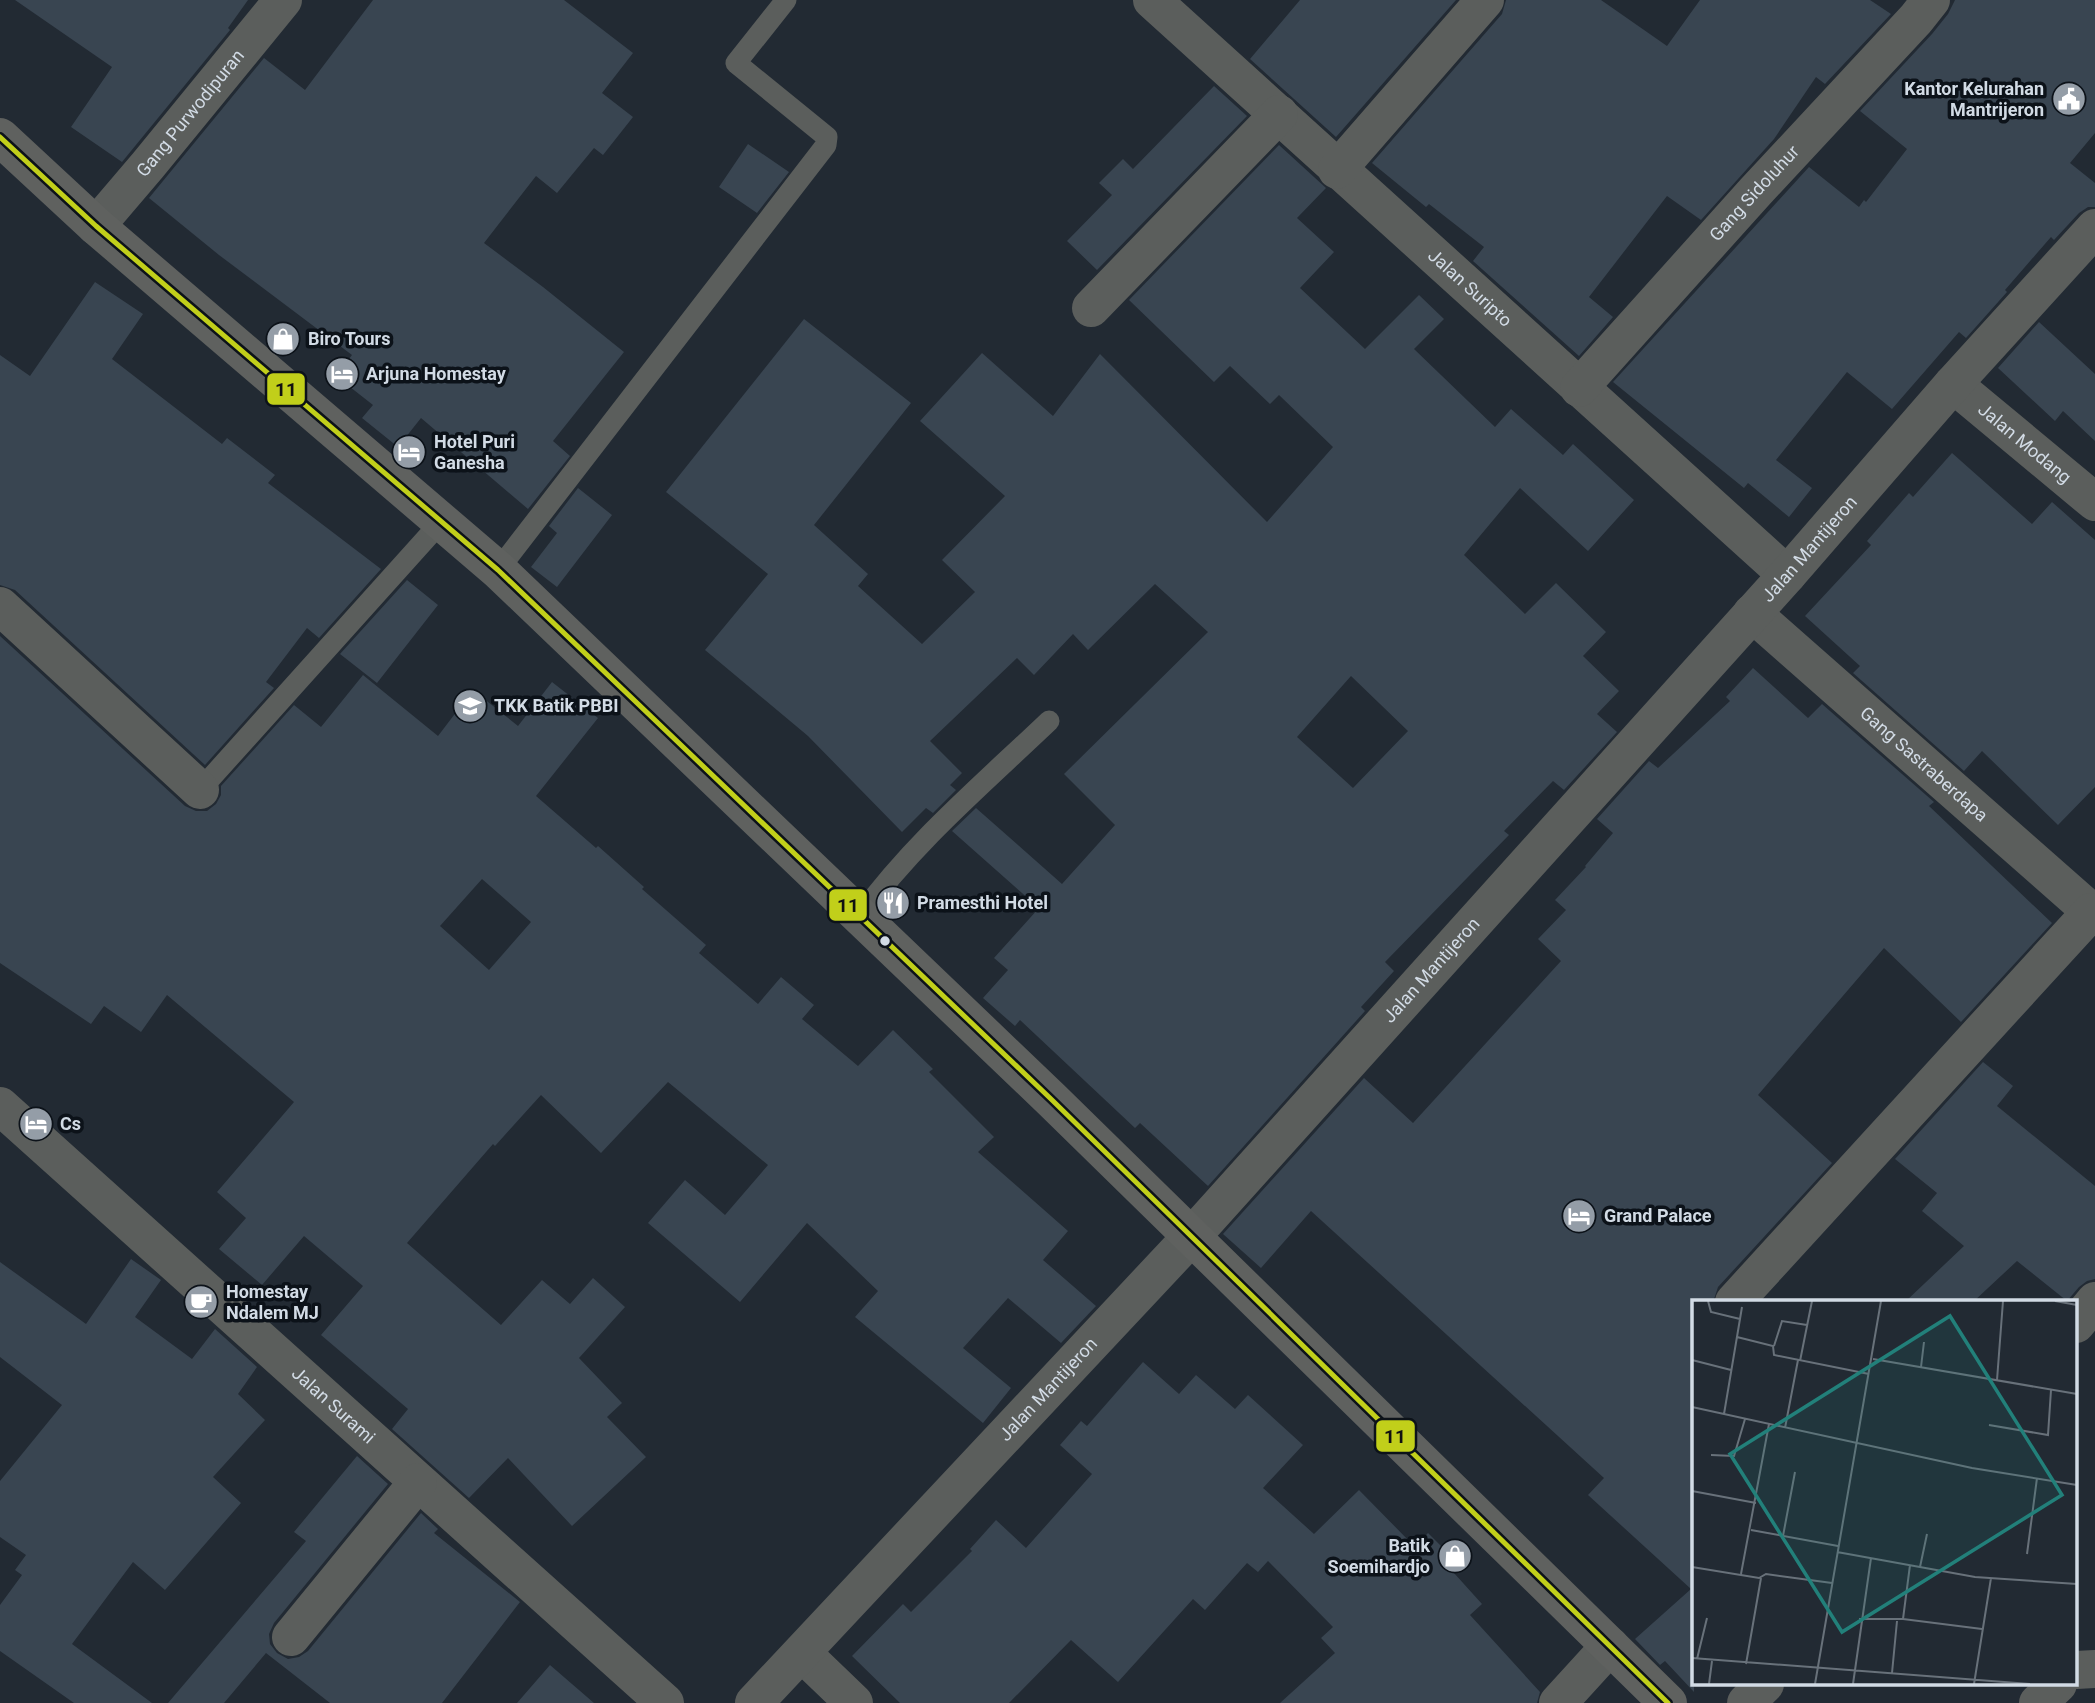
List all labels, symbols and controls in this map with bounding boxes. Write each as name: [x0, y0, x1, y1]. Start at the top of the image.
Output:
street label: Gang Purwodipuran: [132, 45, 248, 181]
place label: Kantor Kelurahan Mantrijeron: [1904, 78, 2044, 120]
public building icon: Kantor Kelurahan Mantrijeron: [2050, 80, 2088, 118]
street label: Gang Sidoluhur: [1705, 141, 1803, 245]
street label: Jalan Suripto: [1424, 244, 1517, 331]
shop icon: Biro Tours: [264, 320, 302, 358]
place label: Biro Tours: [308, 328, 390, 349]
hotel icon: Arjuna Homestay: [323, 355, 361, 393]
place label: Arjuna Homestay: [366, 363, 507, 384]
line badge: 11: [266, 372, 306, 406]
text: 11: [275, 378, 297, 401]
street label: Jalan Modang: [1974, 398, 2076, 488]
place label: Hotel Puri Ganesha: [434, 431, 515, 473]
hotel icon: Hotel Puri Ganesha: [390, 433, 428, 471]
street label: Jalan Mantijeron: [1757, 491, 1861, 606]
school or university icon: TKK Batik PBBI: [451, 687, 489, 725]
place label: TKK Batik PBBI: [494, 695, 618, 716]
street label: Gang Sastraberdapa: [1856, 702, 1992, 826]
restaurant icon: Pramesthi Hotel: [874, 884, 912, 922]
line badge: 11: [828, 888, 868, 922]
place label: Pramesthi Hotel: [917, 892, 1048, 913]
text: 11: [837, 894, 859, 917]
street label: Jalan Mantijeron: [1378, 913, 1484, 1027]
unlabelled marker: [878, 934, 892, 948]
hotel icon: Cs: [17, 1105, 55, 1143]
place label: Cs: [60, 1113, 81, 1134]
hotel icon: Grand Palace: [1560, 1197, 1598, 1235]
place label: Grand Palace: [1604, 1205, 1712, 1226]
place label: Homestay Ndalem MJ: [226, 1281, 319, 1323]
cafe icon: Homestay Ndalem MJ: [182, 1283, 220, 1321]
inset map: [1692, 1300, 2078, 1686]
street label: Jalan Mantijeron: [994, 1333, 1101, 1445]
street label: Jalan Surami: [288, 1362, 380, 1448]
line badge: 11: [1375, 1419, 1416, 1453]
text: 11: [1384, 1425, 1406, 1448]
place label: Batik Soemihardjo: [1328, 1535, 1430, 1577]
shop icon: Batik Soemihardjo: [1436, 1537, 1474, 1575]

